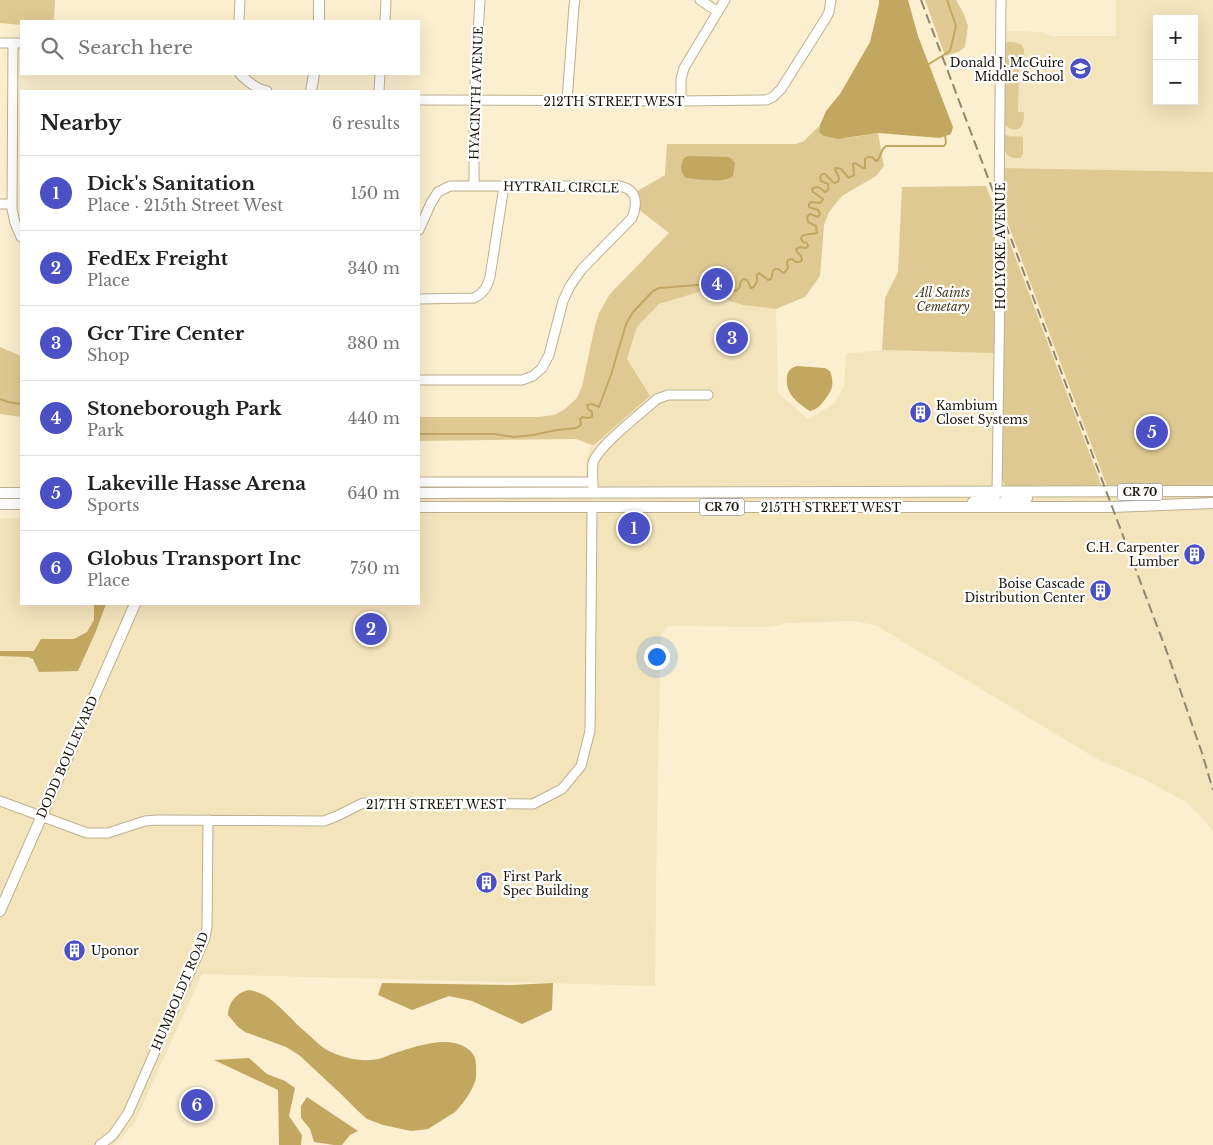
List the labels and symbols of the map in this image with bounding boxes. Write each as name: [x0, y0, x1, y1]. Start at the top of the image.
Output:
street label: HYACINTH AVENUE: [466, 26, 486, 160]
place label: Donald J. McGuire Middle School: [950, 55, 1064, 84]
school or university icon: Donald J. McGuire Middle School: [1068, 57, 1092, 81]
street label: 212TH STREET WEST: [544, 94, 685, 109]
street label: HYTRAIL CIRCLE: [503, 178, 619, 196]
street label: HOLYOKE AVENUE: [993, 182, 1008, 309]
pin: 4: [701, 265, 733, 303]
park label: All Saints Cemetary: [914, 285, 970, 314]
pin: 3: [716, 319, 748, 357]
place label: Kambium Closet Systems: [936, 398, 1028, 427]
building icon: Kambium Closet Systems: [908, 400, 932, 424]
pin: 5: [1136, 413, 1168, 451]
road number: CR 70: [1118, 484, 1162, 501]
road number: CR 70: [700, 498, 744, 516]
street label: 215TH STREET WEST: [761, 500, 901, 515]
pin: 1: [618, 509, 650, 547]
place label: C.H. Carpenter Lumber: [1086, 540, 1179, 569]
building icon: C.H. Carpenter Lumber: [1183, 542, 1207, 566]
place label: Boise Cascade Distribution Center: [965, 576, 1085, 605]
building icon: Boise Cascade Distribution Center: [1089, 578, 1113, 602]
pin: 2: [355, 610, 387, 648]
your location: [644, 644, 670, 670]
street label: DODD BOULEVARD: [33, 694, 101, 820]
street label: 217TH STREET WEST: [366, 797, 506, 812]
place label: First Park Spec Building: [503, 869, 589, 898]
building icon: First Park Spec Building: [475, 871, 499, 895]
street label: HUMBOLDT ROAD: [148, 930, 212, 1052]
building icon: Uponor: [63, 938, 87, 962]
place label: Uponor: [91, 943, 139, 958]
pin: 6: [181, 1086, 213, 1124]

